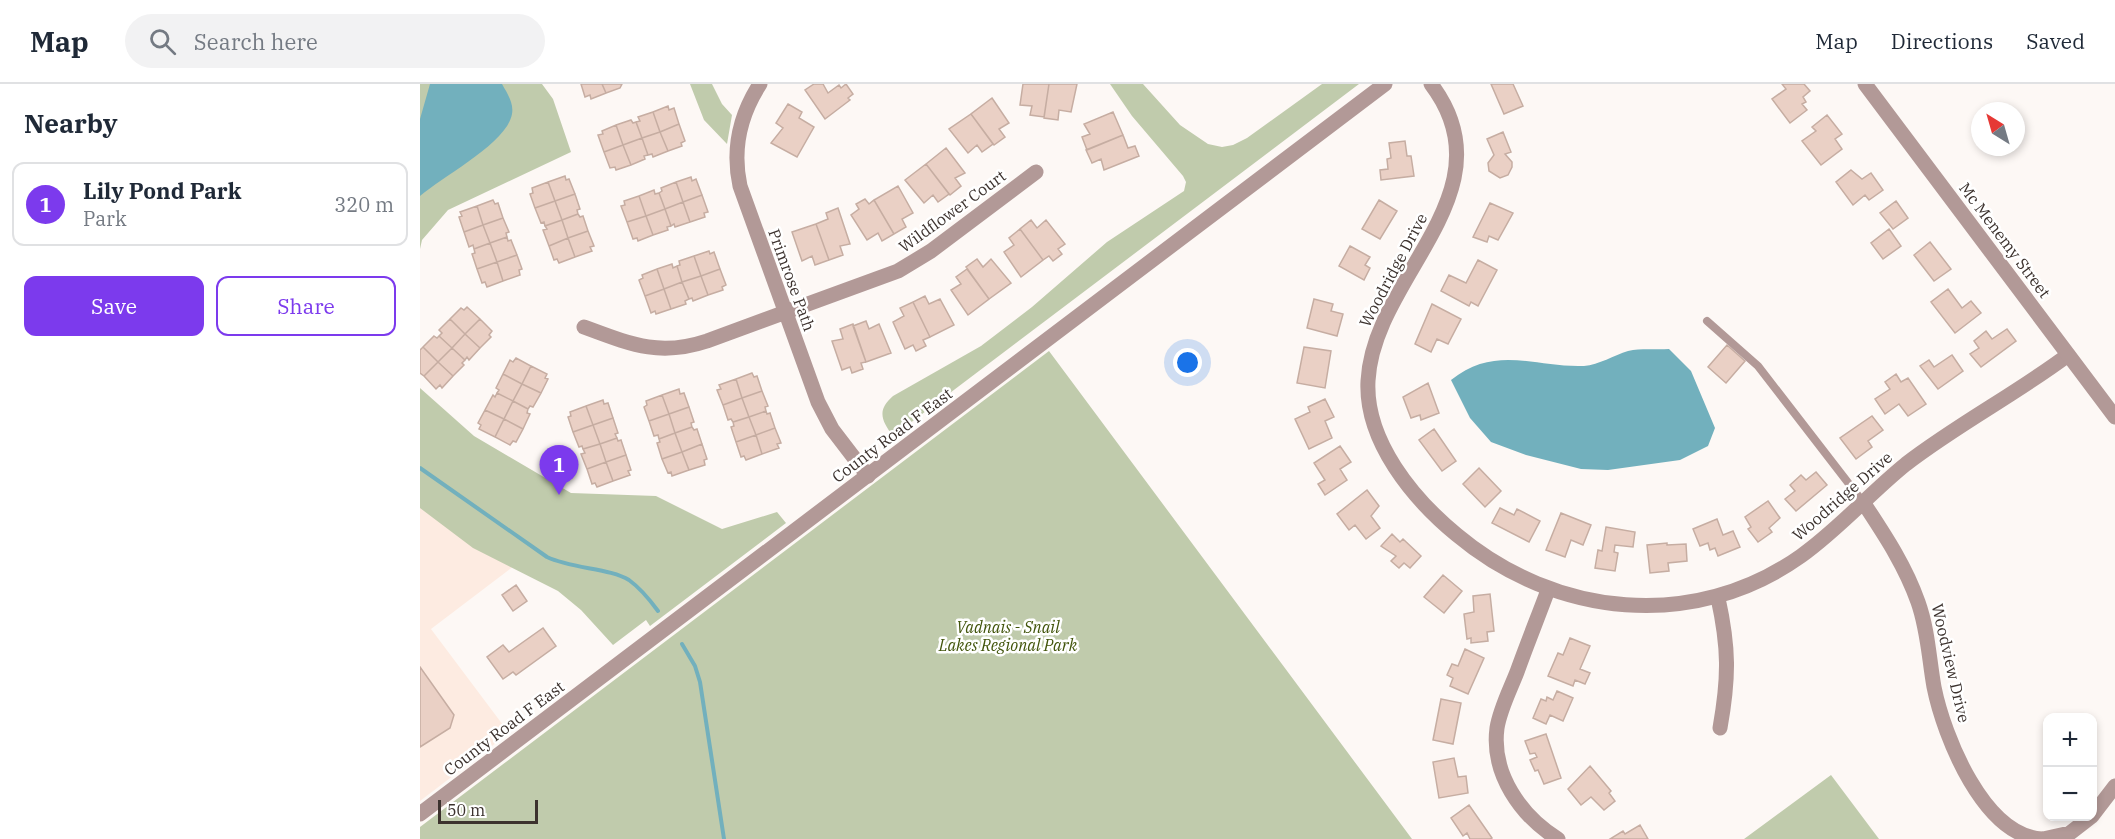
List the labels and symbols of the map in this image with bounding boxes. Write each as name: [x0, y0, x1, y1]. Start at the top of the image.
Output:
north arrow: [1971, 102, 2025, 156]
street label: Wildflower Court: [895, 165, 1010, 257]
street label: Mc Menemy Street: [1955, 178, 2055, 302]
street label: Woodridge Drive: [1355, 210, 1431, 330]
street label: Primrose Path: [764, 226, 820, 334]
your location: [1173, 348, 1202, 377]
street label: County Road F East: [828, 383, 956, 487]
pin: 1: [540, 446, 578, 495]
street label: Woodridge Drive: [1788, 447, 1896, 545]
street label: Woodview Drive: [1928, 602, 1974, 724]
park label: Vadnais - Snail Lakes Regional Park: [938, 617, 1078, 655]
street label: County Road F East: [440, 676, 568, 780]
scale bar: [438, 797, 538, 824]

